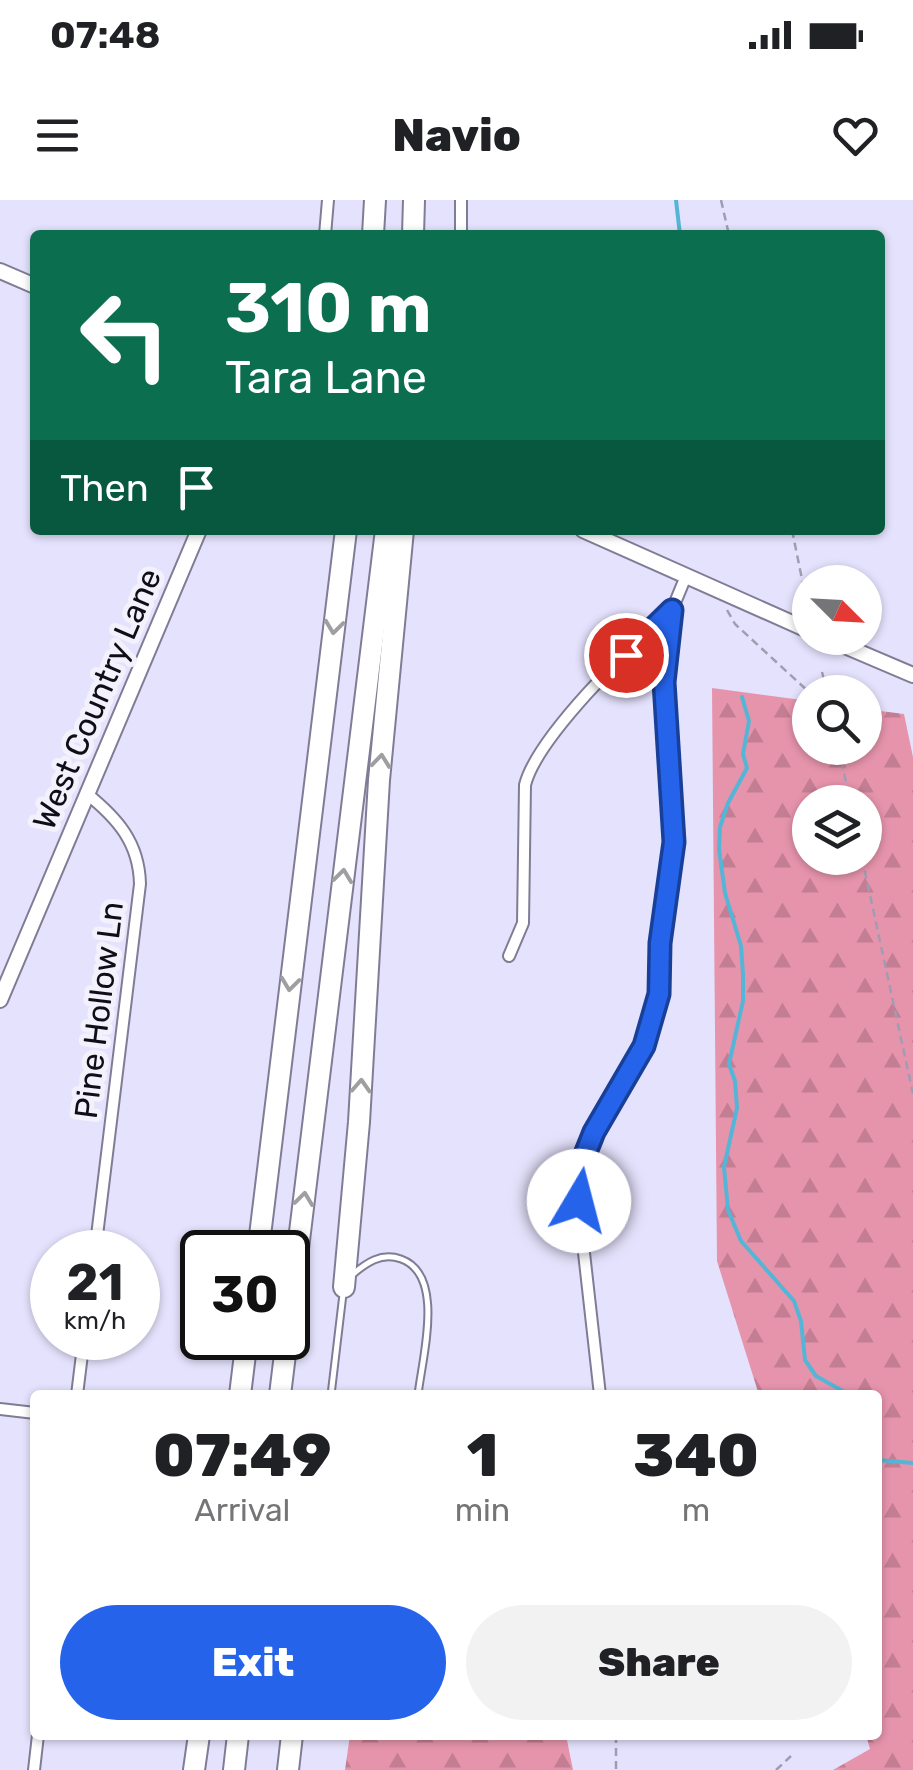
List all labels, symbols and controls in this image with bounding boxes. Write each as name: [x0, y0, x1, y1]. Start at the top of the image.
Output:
text: 07:48: [50, 12, 160, 58]
icon: menu: [30, 108, 85, 163]
icon: heart: [828, 108, 883, 163]
text: Navio: [392, 109, 521, 162]
text: 310 m: [225, 267, 432, 350]
icon: left: [60, 270, 190, 400]
text: Tara Lane: [225, 351, 427, 404]
icon: arrive: [169, 460, 224, 515]
text: Then: [60, 465, 149, 511]
street label: West Country Lane: [25, 563, 169, 835]
north arrow: [792, 565, 882, 655]
map controls: [792, 565, 882, 875]
pin: [584, 613, 669, 698]
one-way arrow: [324, 619, 345, 635]
icon: arrive: [599, 628, 654, 683]
button: search: [792, 675, 882, 765]
one-way arrow: [370, 753, 391, 769]
button: layers: [792, 785, 882, 875]
one-way arrow: [332, 868, 353, 884]
street label: Pine Hollow Ln: [67, 899, 131, 1121]
one-way arrow: [281, 976, 302, 992]
one-way arrow: [350, 1077, 371, 1093]
position arrow: [527, 1149, 631, 1253]
one-way arrow: [293, 1190, 314, 1206]
speed limit sign: 30: [180, 1230, 310, 1360]
text: 21: [66, 1253, 124, 1313]
text: km/h: [64, 1306, 126, 1335]
text: 07:49: [153, 1420, 332, 1491]
text: 1: [467, 1420, 498, 1491]
text: 340: [633, 1420, 759, 1491]
text: Arrival: [194, 1491, 290, 1529]
text: min: [455, 1491, 510, 1529]
text: m: [682, 1491, 710, 1529]
button: Exit: [60, 1605, 446, 1720]
button: Share: [466, 1605, 852, 1720]

